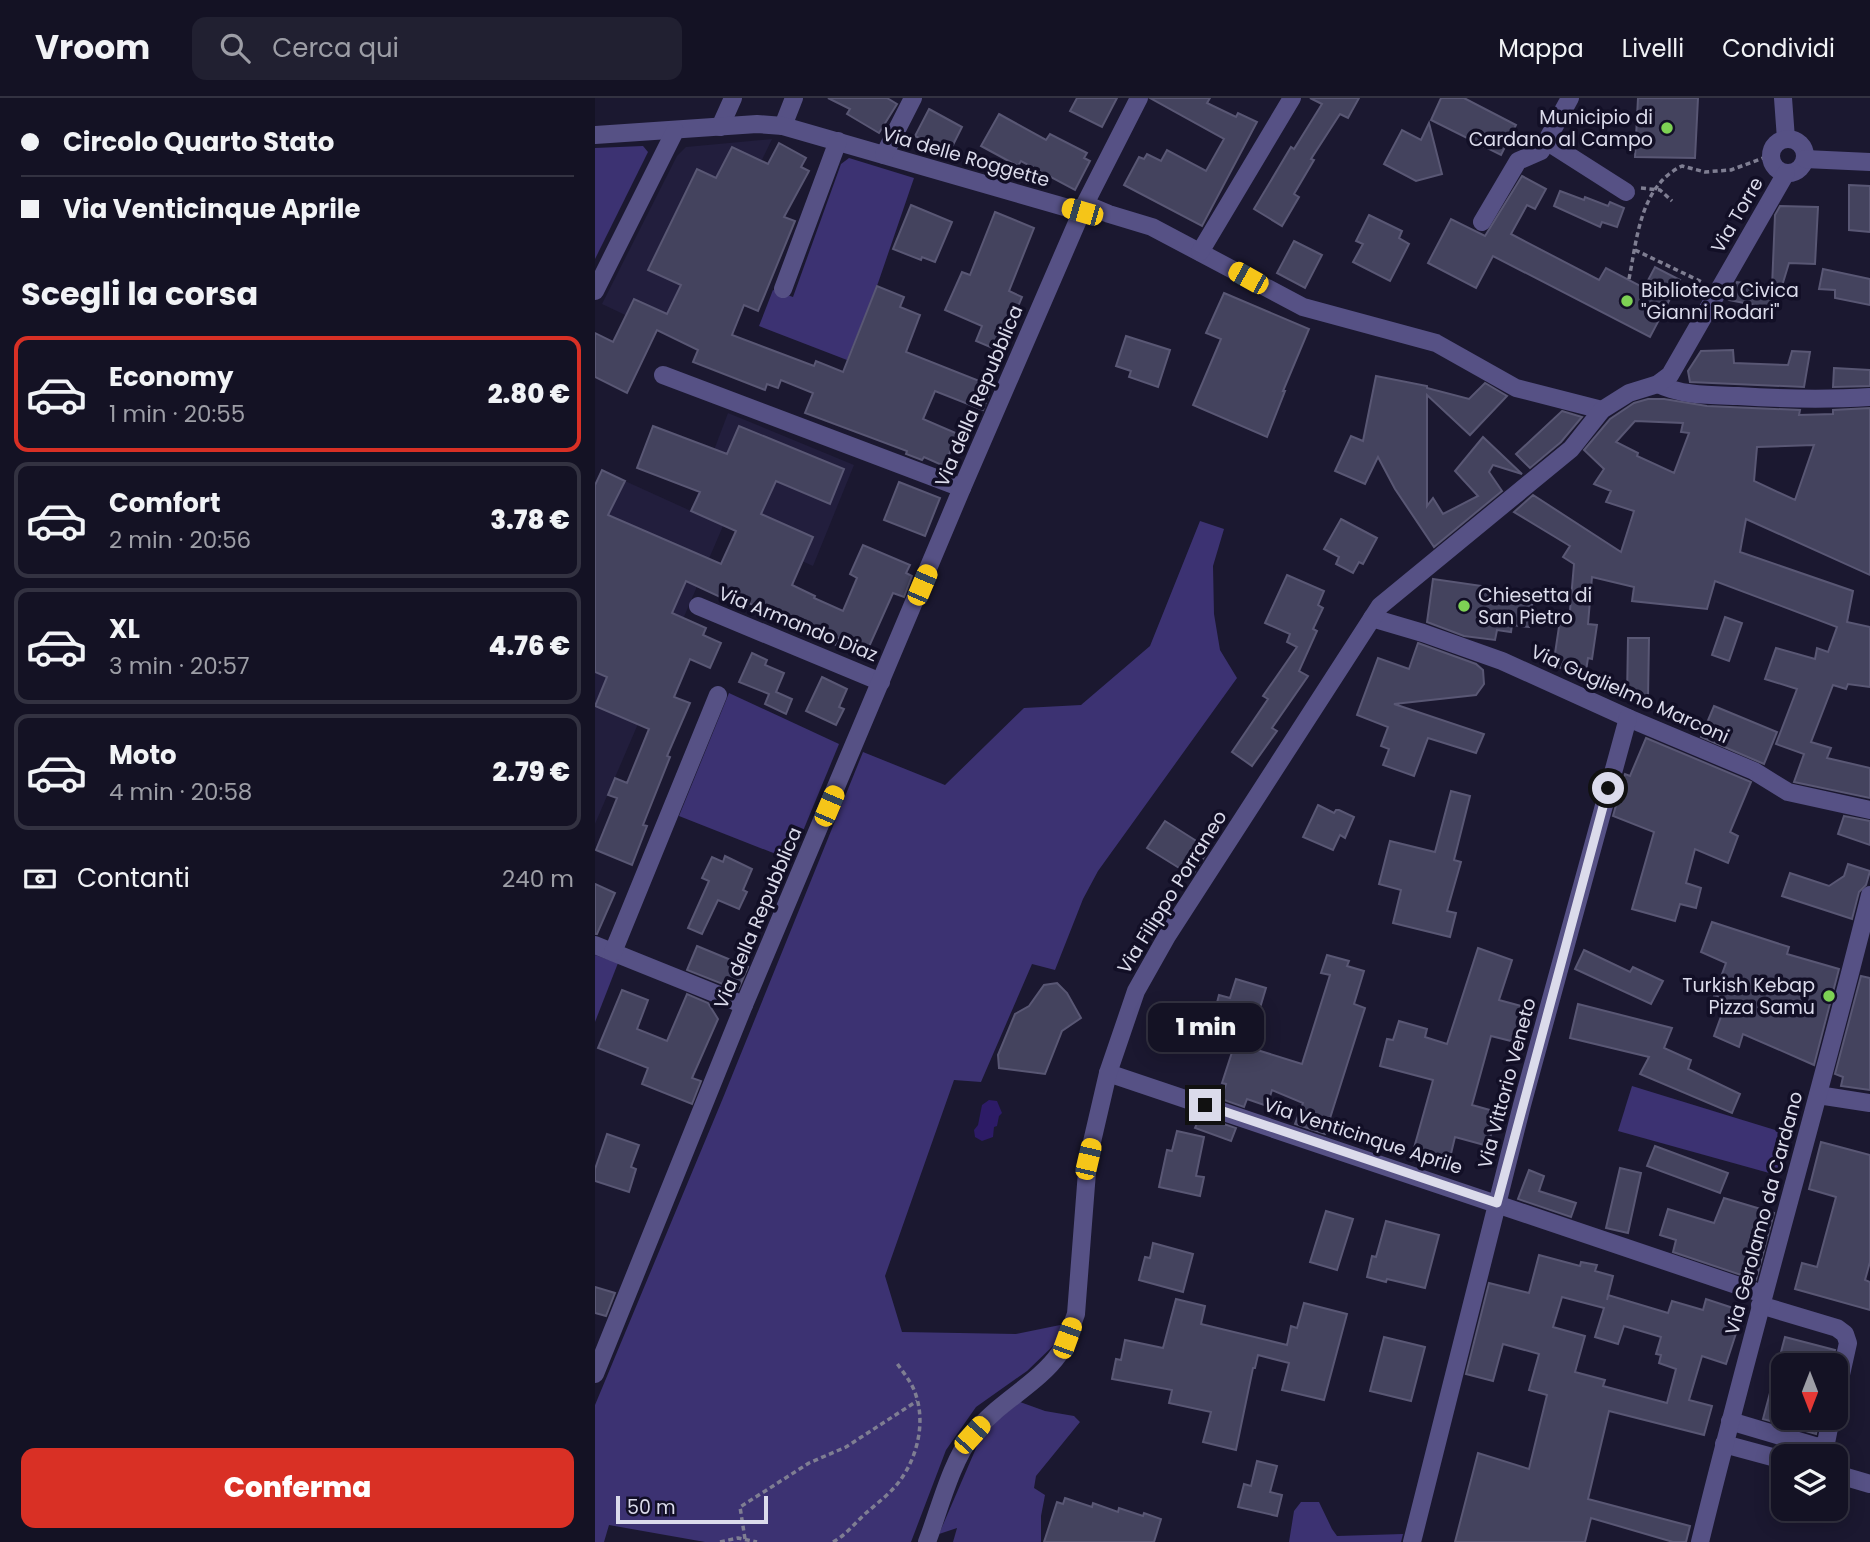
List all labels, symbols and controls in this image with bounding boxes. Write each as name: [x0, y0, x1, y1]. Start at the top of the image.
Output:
search box: [192, 17, 682, 80]
text: Vroom: [35, 24, 150, 71]
icon: search: [216, 29, 254, 67]
text: Cerca qui: [272, 30, 399, 66]
text: Mappa: [1498, 32, 1584, 65]
text: Livelli: [1622, 32, 1684, 65]
text: Condividi: [1722, 32, 1835, 65]
place label: Municipio di Cardano al Campo: [1469, 104, 1653, 153]
street label: Via delle Roggette: [879, 120, 1053, 194]
marker: Municipio di Cardano al Campo: [1659, 120, 1675, 136]
text: Circolo Quarto Stato: [63, 124, 334, 160]
street label: Via Torre: [1704, 172, 1770, 258]
text: Via Venticinque Aprile: [63, 191, 361, 227]
car: [1059, 196, 1106, 228]
car: [1225, 259, 1272, 297]
text: Scegli la corsa: [21, 271, 258, 316]
place label: Biblioteca Civica "Gianni Rodari": [1641, 277, 1799, 326]
marker: Biblioteca Civica "Gianni Rodari": [1619, 293, 1635, 309]
street label: Via della Repubblica: [928, 301, 1030, 491]
text: Economy: [109, 359, 233, 395]
icon: car: [25, 363, 88, 426]
text: 2.80 €: [488, 376, 570, 412]
text: 1 min · 20:55: [109, 398, 245, 430]
text: Comfort: [109, 485, 221, 521]
icon: car: [25, 489, 88, 552]
text: 3.78 €: [490, 502, 570, 538]
text: 2 min · 20:56: [109, 524, 251, 556]
car: [905, 562, 940, 608]
street label: Via Armando Diaz: [714, 580, 882, 668]
place label: Chiesetta di San Pietro: [1478, 582, 1592, 631]
marker: Chiesetta di San Pietro: [1456, 598, 1472, 614]
text: XL: [109, 611, 140, 647]
icon: car: [25, 615, 88, 678]
text: 4.76 €: [489, 628, 570, 664]
street label: Via Guglielmo Marconi: [1526, 638, 1734, 750]
text: 3 min · 20:57: [109, 650, 249, 682]
text: Moto: [109, 737, 177, 773]
icon: car: [25, 741, 88, 804]
text: 2.79 €: [492, 754, 570, 790]
route start: [1592, 772, 1624, 804]
text: 4 min · 20:58: [109, 776, 252, 808]
car: [812, 783, 847, 829]
street label: Via Filippo Porraneo: [1111, 805, 1233, 979]
street label: Via della Repubblica: [707, 823, 809, 1013]
icon: cash: [21, 860, 59, 898]
text: Contanti: [77, 860, 190, 896]
text: 240 m: [502, 863, 574, 895]
place label: Turkish Kebap Pizza Samu: [1682, 972, 1815, 1021]
marker: Turkish Kebap Pizza Samu: [1821, 988, 1837, 1004]
street label: Via Vittorio Veneto: [1471, 995, 1543, 1171]
callout: 1 min: [1147, 1004, 1263, 1052]
text: 1 min: [1176, 1011, 1236, 1043]
street label: Via Gerolamo da Cardano: [1718, 1088, 1810, 1338]
route end: [1189, 1089, 1221, 1121]
street label: Via Venticinque Aprile: [1260, 1091, 1466, 1181]
car: [1074, 1136, 1103, 1182]
car: [1050, 1315, 1085, 1361]
north arrow: [1771, 1353, 1848, 1430]
map controls: [1771, 1353, 1848, 1521]
car: [951, 1412, 994, 1458]
button: layers: [1771, 1444, 1848, 1521]
button: Conferma: [21, 1448, 574, 1528]
scale bar: [616, 1493, 768, 1525]
text: 50 m: [627, 1494, 676, 1521]

